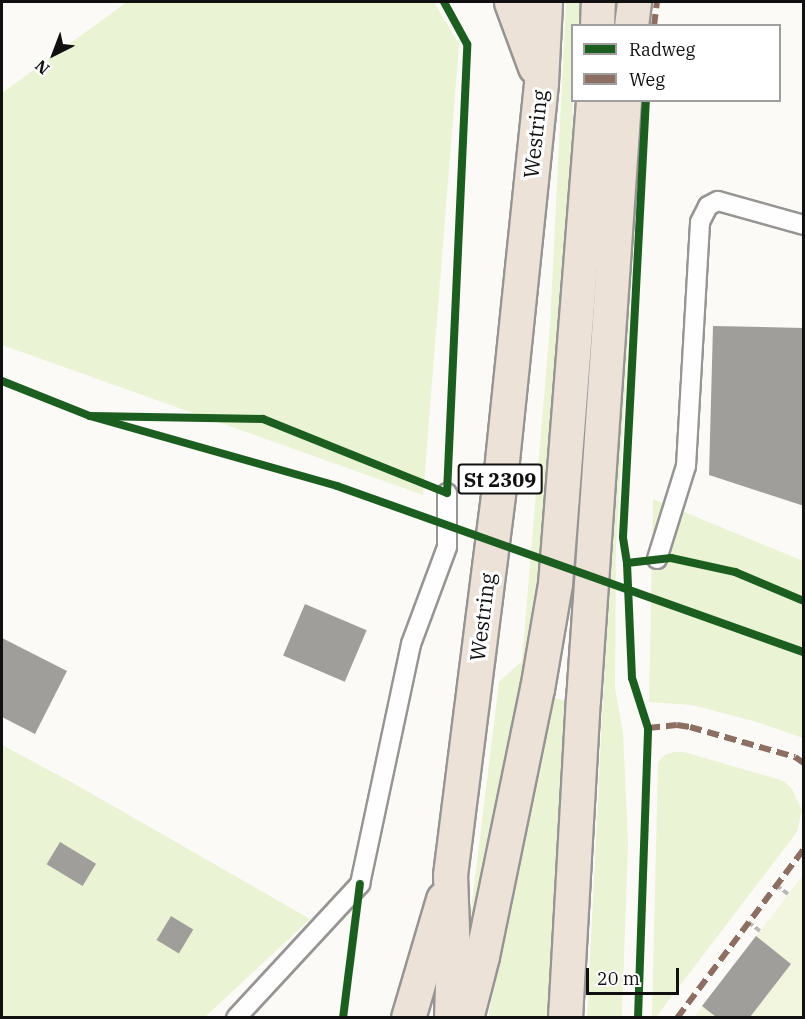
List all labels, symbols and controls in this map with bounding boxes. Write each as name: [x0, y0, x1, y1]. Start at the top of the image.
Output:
north arrow: [24, 24, 84, 84]
legend: [571, 24, 781, 102]
text: Radweg: [629, 38, 695, 61]
text: N: [31, 56, 53, 79]
text: Weg: [629, 68, 665, 91]
street label: Westring: [518, 88, 552, 180]
road number: St 2309: [456, 462, 544, 496]
street label: Westring: [464, 571, 500, 663]
scale bar: [589, 956, 682, 994]
text: 20 m: [597, 967, 640, 990]

